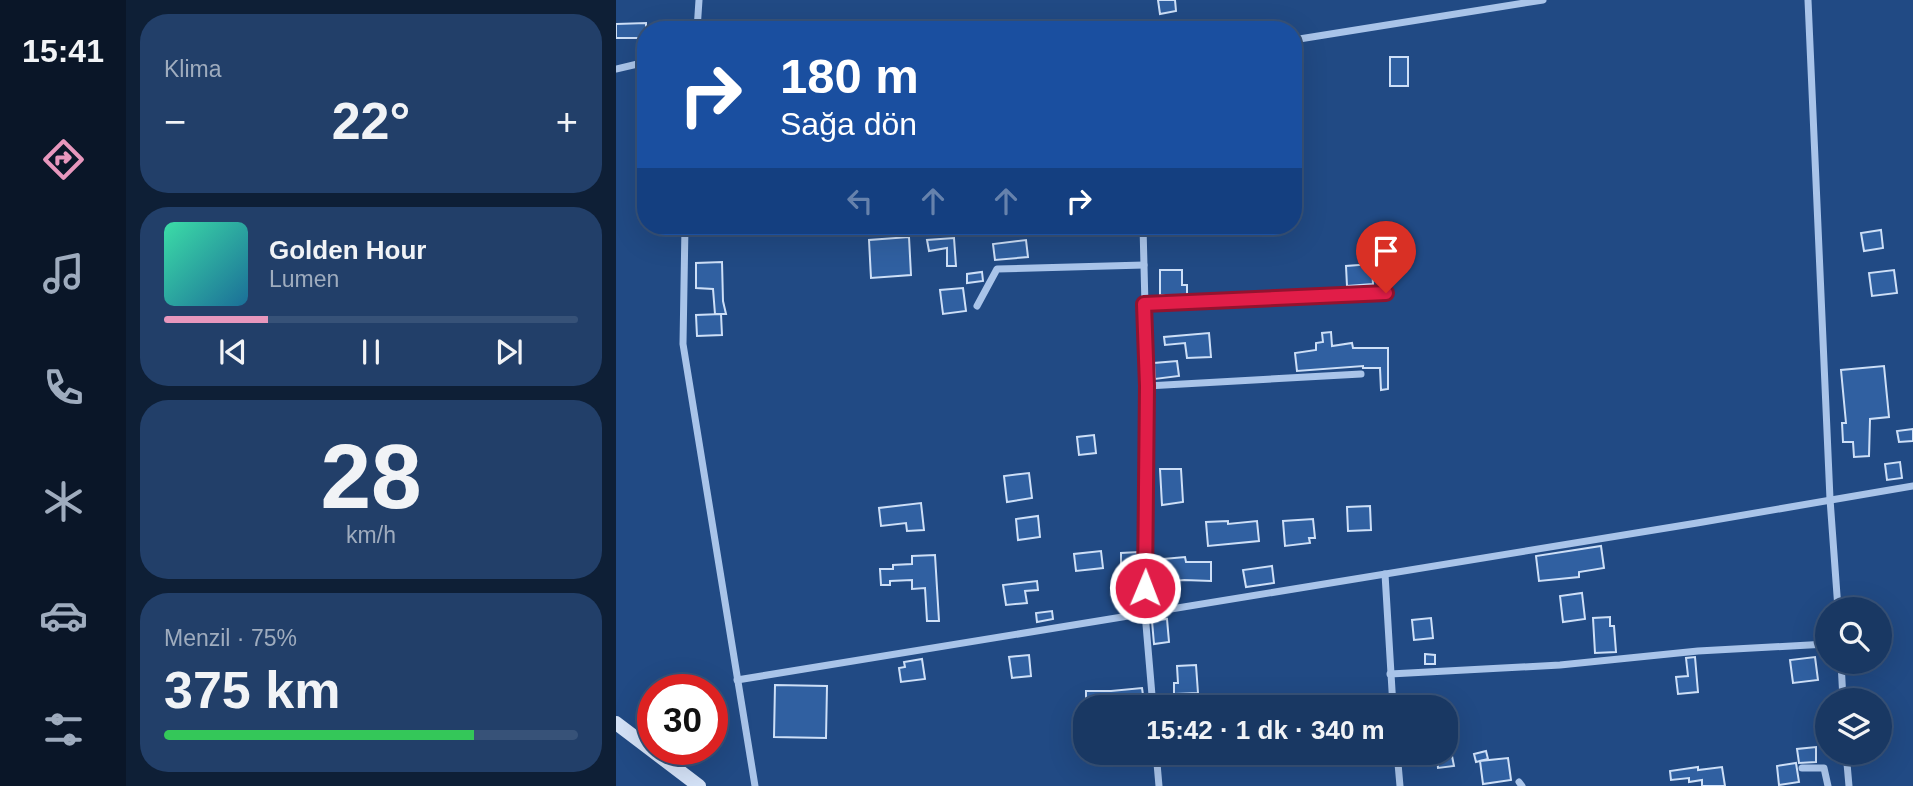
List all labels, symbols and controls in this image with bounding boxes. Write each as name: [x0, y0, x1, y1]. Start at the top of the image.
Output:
text: 15:41: [22, 33, 104, 69]
icon: right: [665, 49, 756, 140]
text: 180 m: [780, 49, 919, 103]
text: Klima: [164, 56, 222, 82]
text: 22°: [332, 92, 410, 150]
text: −: [164, 101, 186, 143]
text: +: [556, 101, 578, 143]
text: Sağa dön: [780, 106, 917, 142]
icon: directions: [39, 135, 88, 184]
icon: left: [841, 182, 879, 220]
icon: ahead: [914, 182, 952, 220]
icon: ahead: [987, 182, 1025, 220]
icon: right: [1060, 182, 1098, 220]
pin: [1356, 221, 1416, 293]
icon: arrive: [1367, 232, 1405, 270]
text: Golden Hour: [269, 235, 426, 265]
icon: music: [39, 249, 88, 298]
text: Lumen: [269, 266, 339, 292]
icon: previous: [214, 333, 252, 371]
icon: pause: [352, 333, 390, 371]
icon: next: [490, 333, 528, 371]
icon: phone: [39, 363, 88, 412]
text: 28: [320, 426, 422, 527]
icon: climate: [39, 477, 88, 526]
text: km/h: [346, 522, 396, 548]
position arrow: [1108, 551, 1182, 625]
icon: car: [39, 591, 88, 640]
map controls: [1815, 597, 1892, 765]
button: search: [1815, 597, 1892, 674]
text: Menzil · 75%: [164, 625, 297, 651]
text: 375 km: [164, 661, 340, 719]
speed limit sign: 30: [637, 674, 728, 765]
button: layers: [1815, 688, 1892, 765]
icon: filters: [39, 705, 88, 754]
text: 15:42 · 1 dk · 340 m: [1146, 715, 1385, 745]

